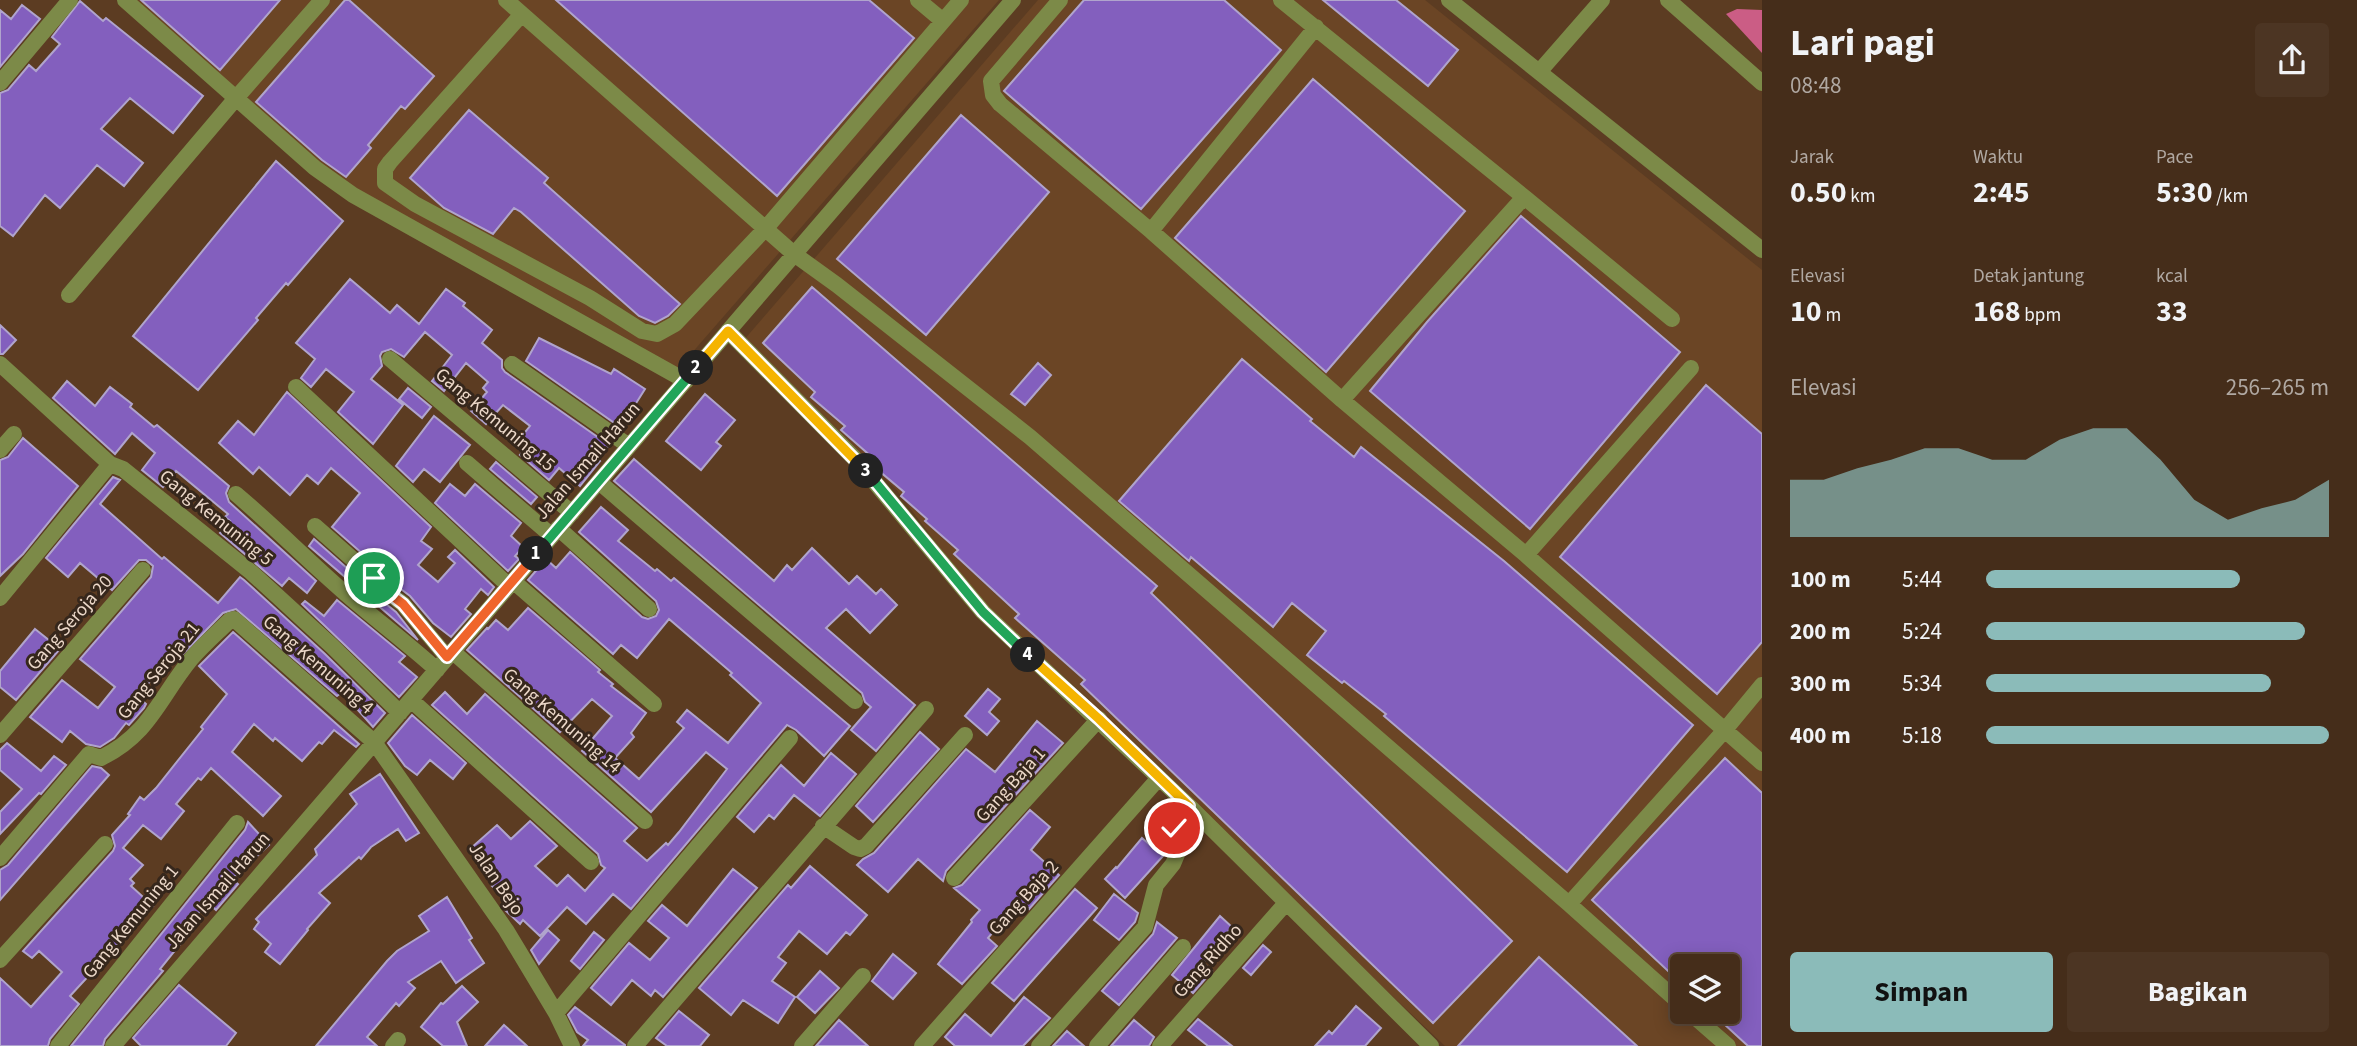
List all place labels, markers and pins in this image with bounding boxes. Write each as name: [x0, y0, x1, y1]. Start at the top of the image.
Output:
pin: 2: [678, 350, 714, 386]
pin: 3: [848, 454, 884, 489]
pin: 1: [518, 536, 554, 572]
pin: [344, 548, 404, 608]
pin: 4: [1010, 638, 1046, 672]
pin: [1144, 798, 1204, 858]

